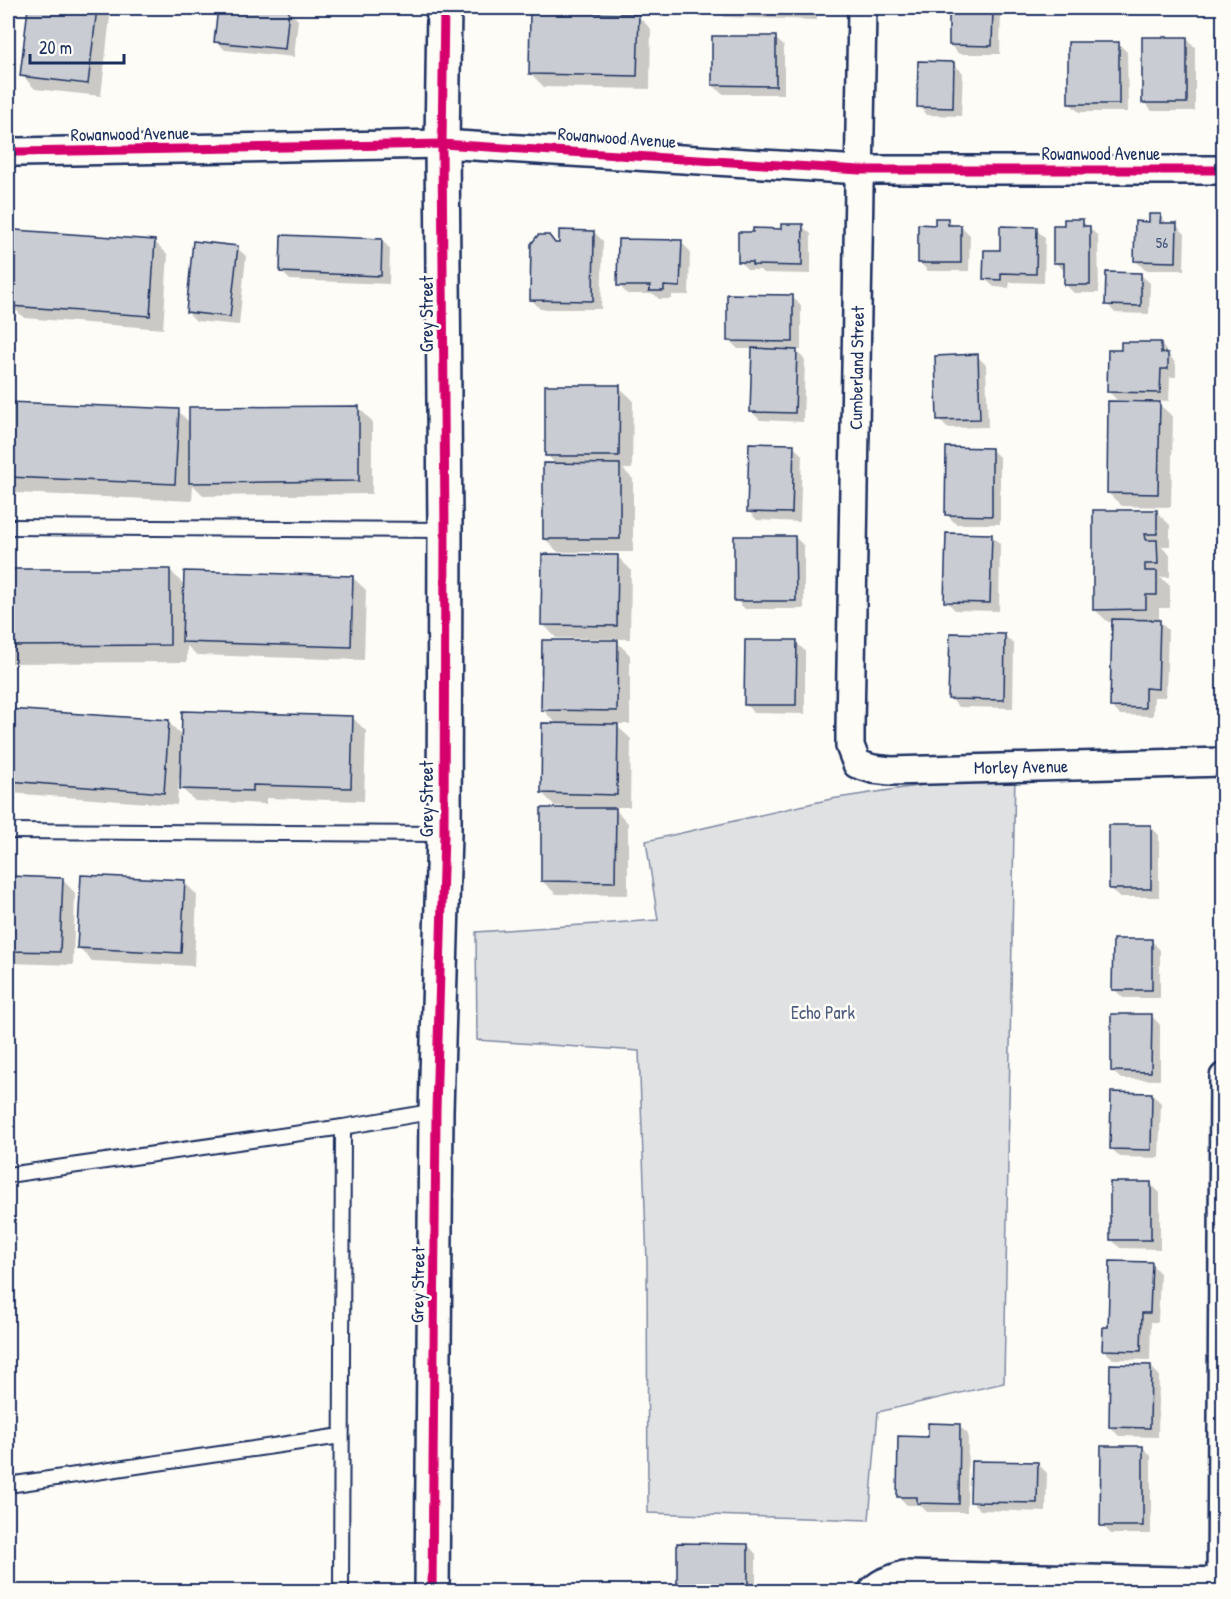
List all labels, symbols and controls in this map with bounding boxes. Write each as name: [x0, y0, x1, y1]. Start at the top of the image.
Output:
scale bar: [30, 27, 124, 65]
text: 20 m: [39, 35, 72, 60]
street label: Rowanwood Avenue: [70, 120, 190, 147]
street label: Rowanwood Avenue: [557, 121, 677, 154]
street label: Rowanwood Avenue: [1042, 141, 1160, 166]
house number: 56: [1156, 232, 1168, 253]
street label: Grey Street: [414, 275, 439, 352]
street label: Cumberland Street: [843, 305, 870, 430]
street label: Morley Avenue: [974, 753, 1068, 780]
street label: Grey Street: [414, 760, 439, 837]
park label: Echo Park: [791, 1000, 856, 1025]
street label: Grey Street: [404, 1246, 431, 1323]

